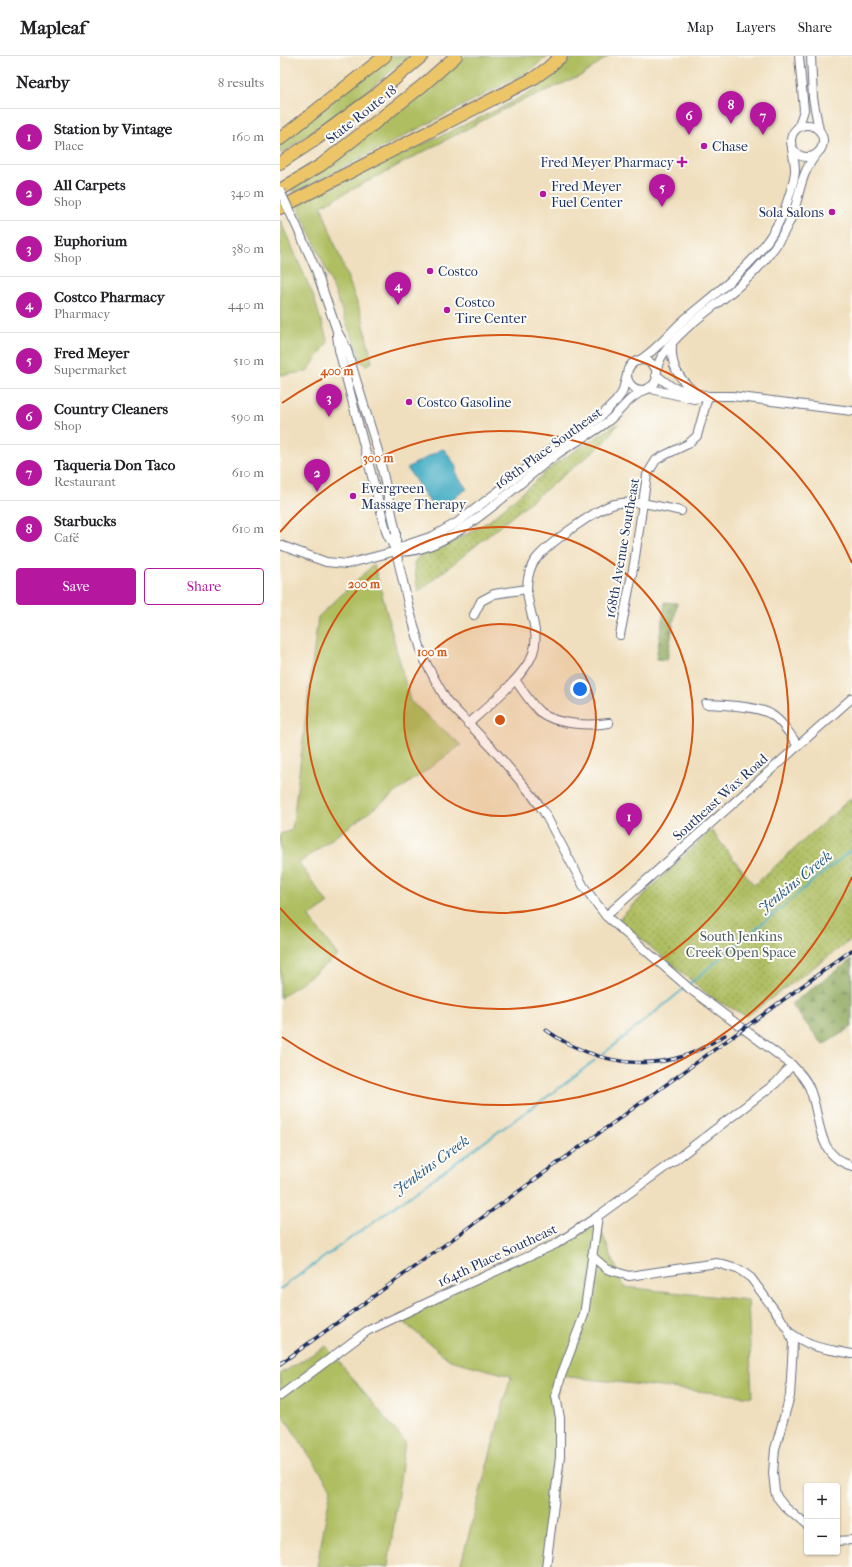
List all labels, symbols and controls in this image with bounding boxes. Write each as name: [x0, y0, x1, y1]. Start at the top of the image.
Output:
text: Mapleaf: [20, 17, 86, 39]
text: Map: [687, 19, 714, 36]
text: Layers: [736, 19, 776, 36]
text: Share: [798, 19, 832, 36]
text: Nearby: [16, 72, 70, 92]
text: 8 results: [218, 75, 264, 90]
street label: State Route 18: [322, 81, 400, 147]
pin: 8: [718, 91, 744, 124]
pin: 6: [676, 102, 702, 135]
pin: 7: [750, 102, 776, 135]
text: Station by Vintage: [54, 120, 172, 138]
text: 1: [27, 129, 31, 144]
text: 160 m: [232, 129, 264, 144]
text: Place: [54, 138, 84, 153]
place label: Chase: [712, 138, 748, 155]
marker: Chase: [699, 141, 709, 151]
place label: Fred Meyer Pharmacy: [540, 154, 675, 171]
marker: Fred Meyer Pharmacy: [677, 157, 687, 167]
pin: 5: [649, 174, 675, 207]
text: All Carpets: [54, 176, 126, 194]
place label: Fred Meyer Fuel Center: [551, 178, 622, 211]
text: 2: [26, 185, 32, 200]
text: 340 m: [230, 185, 264, 200]
marker: Fred Meyer Fuel Center: [538, 189, 548, 199]
text: Shop: [54, 194, 82, 209]
place label: Sola Salons: [759, 204, 824, 221]
marker: Sola Salons: [827, 207, 837, 217]
text: Euphorium: [54, 232, 127, 250]
text: 3: [26, 241, 32, 256]
text: 380 m: [231, 241, 264, 256]
text: Shop: [54, 250, 82, 265]
place label: Costco: [438, 263, 478, 280]
marker: Costco: [425, 266, 435, 276]
pin: 4: [385, 272, 411, 305]
text: Costco Pharmacy: [54, 288, 165, 306]
place label: Costco Tire Center: [455, 294, 526, 327]
text: 4: [25, 297, 33, 312]
text: 440 m: [228, 297, 264, 312]
marker: Costco Tire Center: [442, 305, 452, 315]
text: Pharmacy: [54, 306, 110, 321]
text: Fred Meyer: [54, 344, 129, 362]
text: 5: [26, 353, 32, 368]
text: 510 m: [233, 353, 264, 368]
text: Supermarket: [54, 362, 127, 377]
text: 400 m: [320, 364, 354, 379]
pin: 3: [316, 384, 342, 417]
place label: Costco Gasoline: [417, 394, 512, 411]
marker: Costco Gasoline: [404, 397, 414, 407]
text: Country Cleaners: [54, 400, 168, 418]
street label: 168th Place Southeast: [491, 404, 605, 493]
text: 6: [25, 409, 33, 424]
text: 590 m: [231, 409, 264, 424]
text: Shop: [54, 418, 82, 433]
text: 300 m: [363, 451, 394, 466]
text: Taqueria Don Taco: [54, 456, 175, 474]
pin: 2: [304, 459, 330, 492]
text: 7: [26, 465, 32, 480]
text: 610 m: [232, 465, 264, 480]
text: Restaurant: [54, 474, 116, 489]
street label: 168th Avenue Southeast: [602, 477, 643, 619]
place label: Evergreen Massage Therapy: [361, 480, 467, 513]
marker: Evergreen Massage Therapy: [348, 491, 358, 501]
text: Starbucks: [54, 512, 116, 530]
text: 8: [26, 521, 32, 536]
text: 610 m: [232, 521, 264, 536]
text: Café: [54, 530, 79, 545]
button: Save: [16, 568, 136, 605]
button: Share: [144, 568, 264, 605]
text: 200 m: [348, 577, 381, 591]
text: 100 m: [417, 645, 448, 659]
your location: [570, 679, 590, 699]
centre of rings: [493, 713, 507, 727]
street label: Southeast Wax Road: [669, 750, 772, 845]
pin: 1: [616, 803, 642, 836]
water label: Jenkins Creek: [754, 847, 836, 917]
park label: South Jenkins Creek Open Space: [686, 928, 796, 961]
water label: Jenkins Creek: [389, 1131, 473, 1199]
street label: 164th Place Southeast: [435, 1220, 560, 1291]
map controls: [804, 1483, 840, 1555]
button: +: [804, 1483, 840, 1519]
button: −: [804, 1519, 840, 1555]

